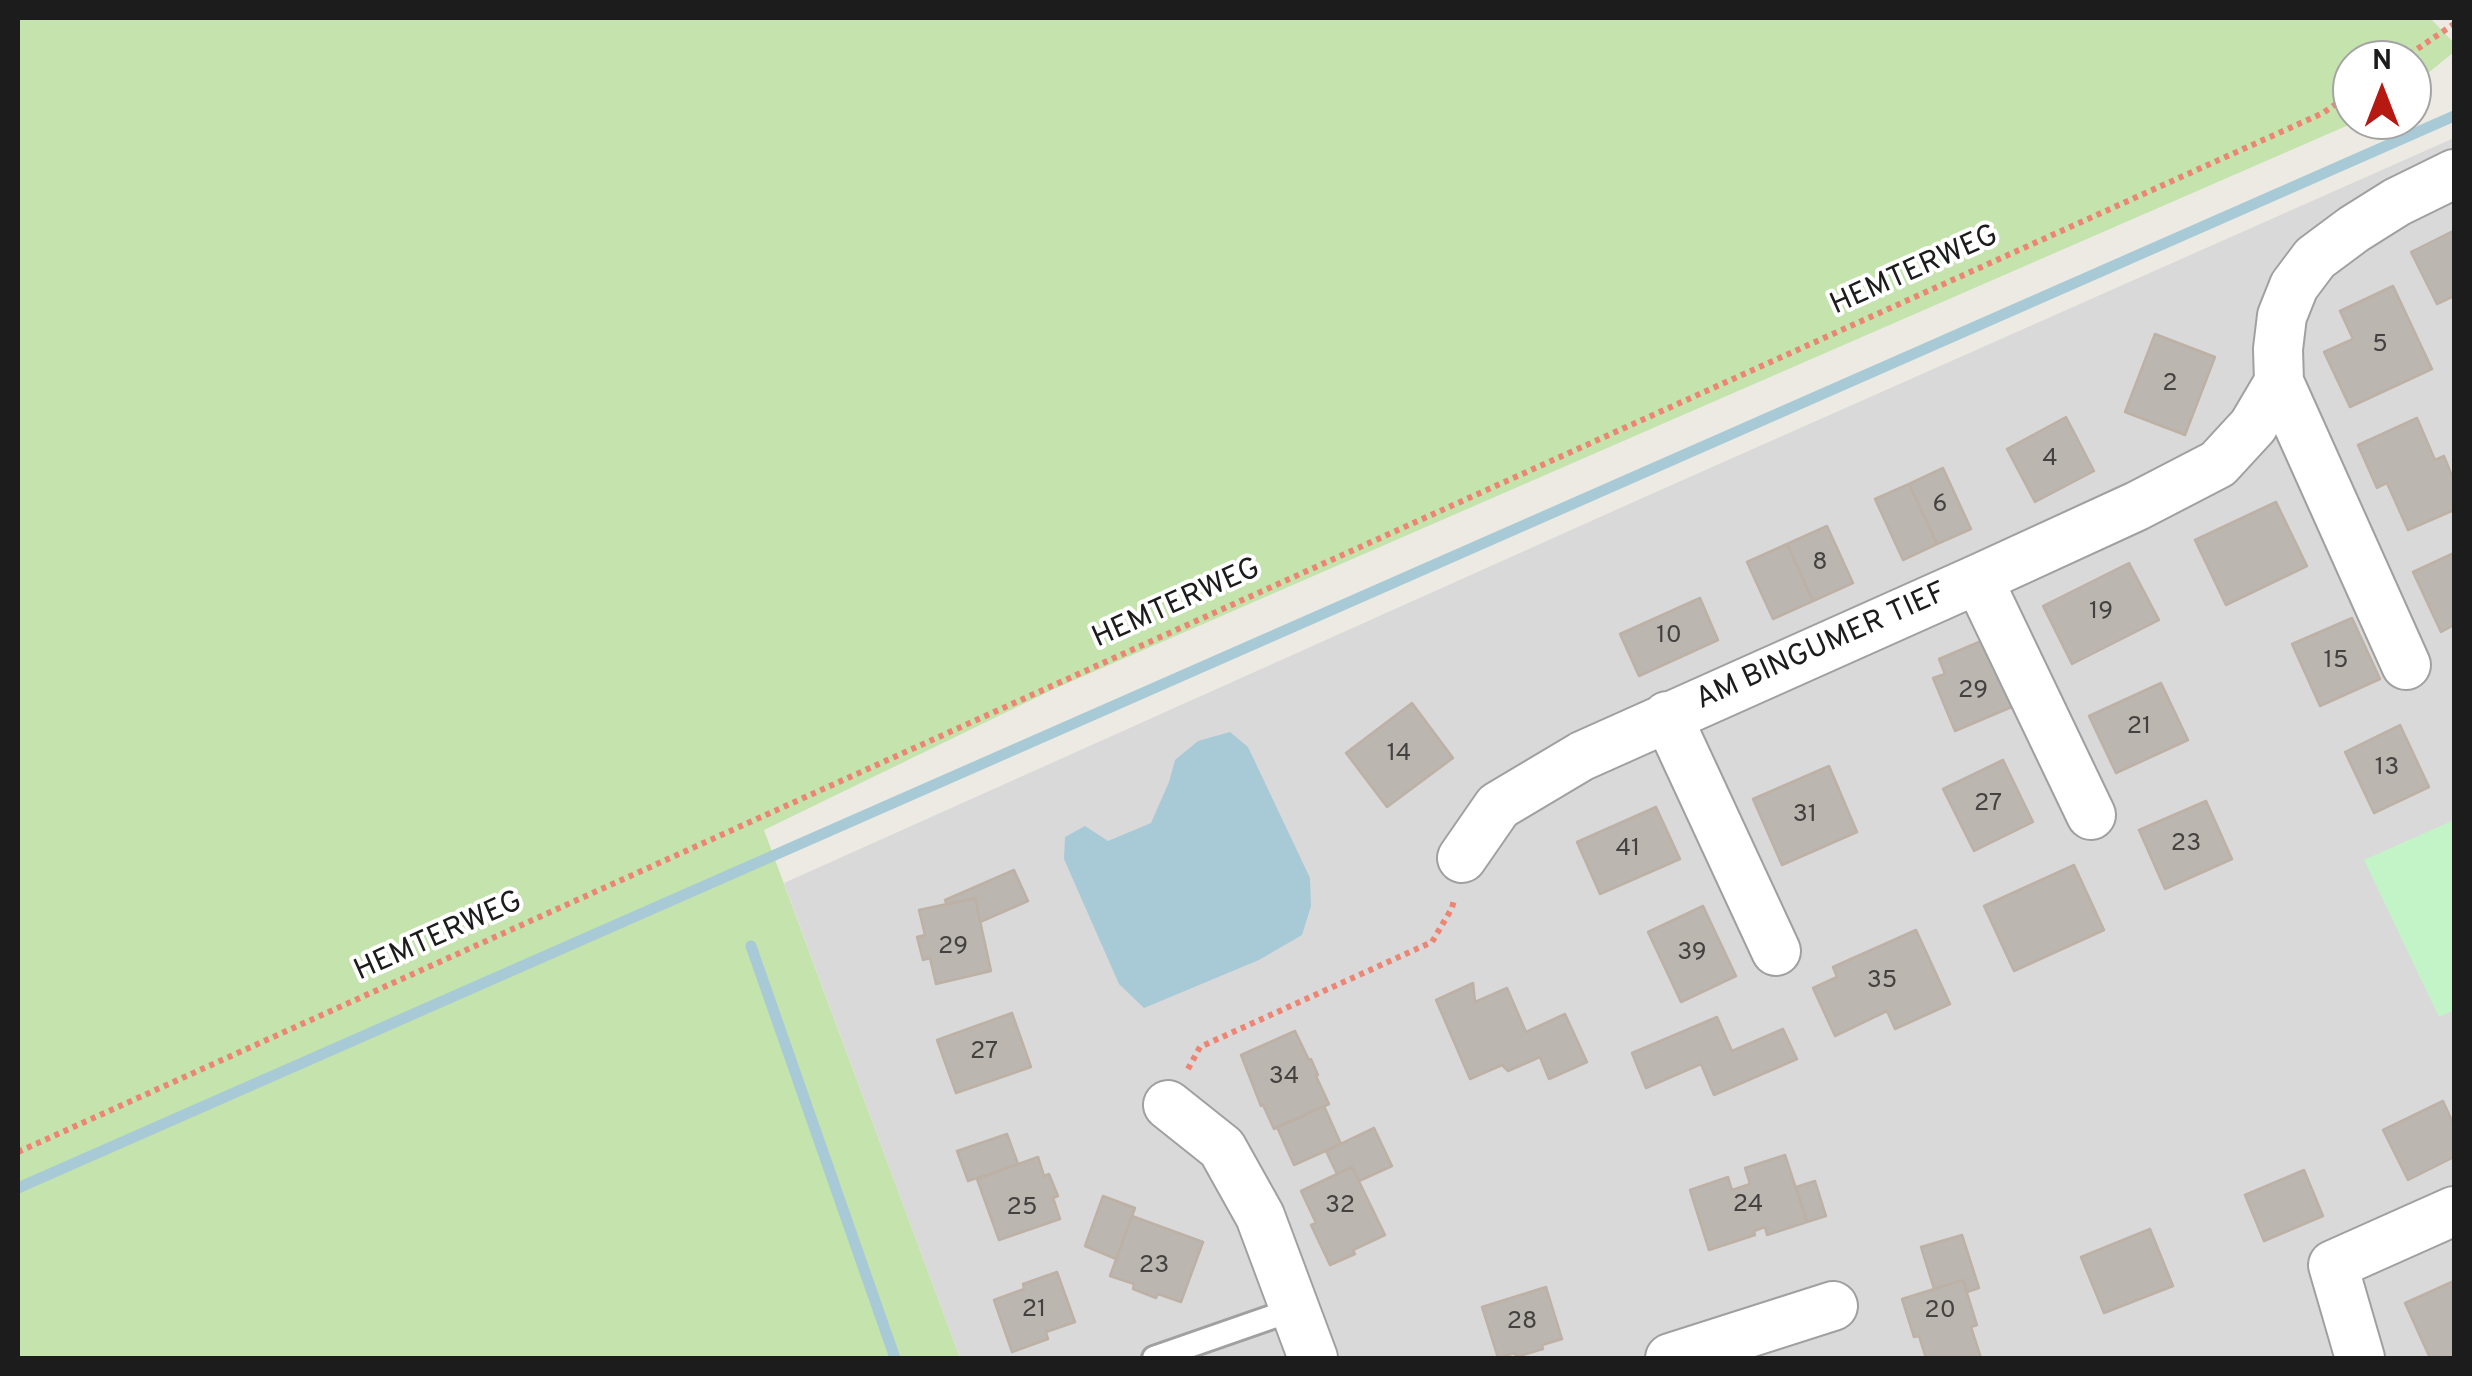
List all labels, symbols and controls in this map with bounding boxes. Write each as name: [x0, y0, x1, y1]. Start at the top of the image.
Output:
north arrow: [2332, 40, 2432, 140]
text: N: [2372, 44, 2392, 80]
street label: HEMTERWEG: [1825, 219, 2005, 325]
house number: 5: [2372, 331, 2388, 361]
house number: 2: [2162, 370, 2178, 400]
house number: 4: [2042, 445, 2058, 475]
house number: 6: [1933, 491, 1947, 521]
house number: 8: [1812, 549, 1828, 579]
street label: HEMTERWEG: [1087, 552, 1267, 658]
street label: AM BINGUMER TIEF: [1691, 577, 1953, 719]
house number: 19: [2089, 598, 2113, 628]
house number: 10: [1656, 622, 1682, 652]
house number: 15: [2324, 647, 2348, 677]
house number: 29: [1958, 677, 1988, 707]
house number: 21: [2127, 713, 2151, 743]
house number: 14: [1387, 740, 1411, 770]
house number: 13: [2375, 754, 2399, 784]
house number: 27: [1974, 790, 2002, 820]
house number: 31: [1793, 801, 1817, 831]
house number: 23: [2171, 830, 2201, 860]
house number: 41: [1616, 835, 1640, 865]
street label: HEMTERWEG: [349, 885, 529, 991]
house number: 29: [938, 933, 968, 963]
house number: 39: [1677, 939, 1707, 969]
house number: 35: [1867, 967, 1897, 997]
house number: 27: [970, 1038, 998, 1068]
house number: 34: [1269, 1063, 1299, 1093]
house number: 24: [1733, 1191, 1763, 1221]
house number: 32: [1325, 1192, 1355, 1222]
house number: 25: [1007, 1194, 1037, 1224]
house number: 23: [1139, 1252, 1169, 1282]
house number: 21: [1022, 1296, 1046, 1326]
house number: 20: [1924, 1297, 1956, 1327]
house number: 28: [1507, 1308, 1537, 1338]

